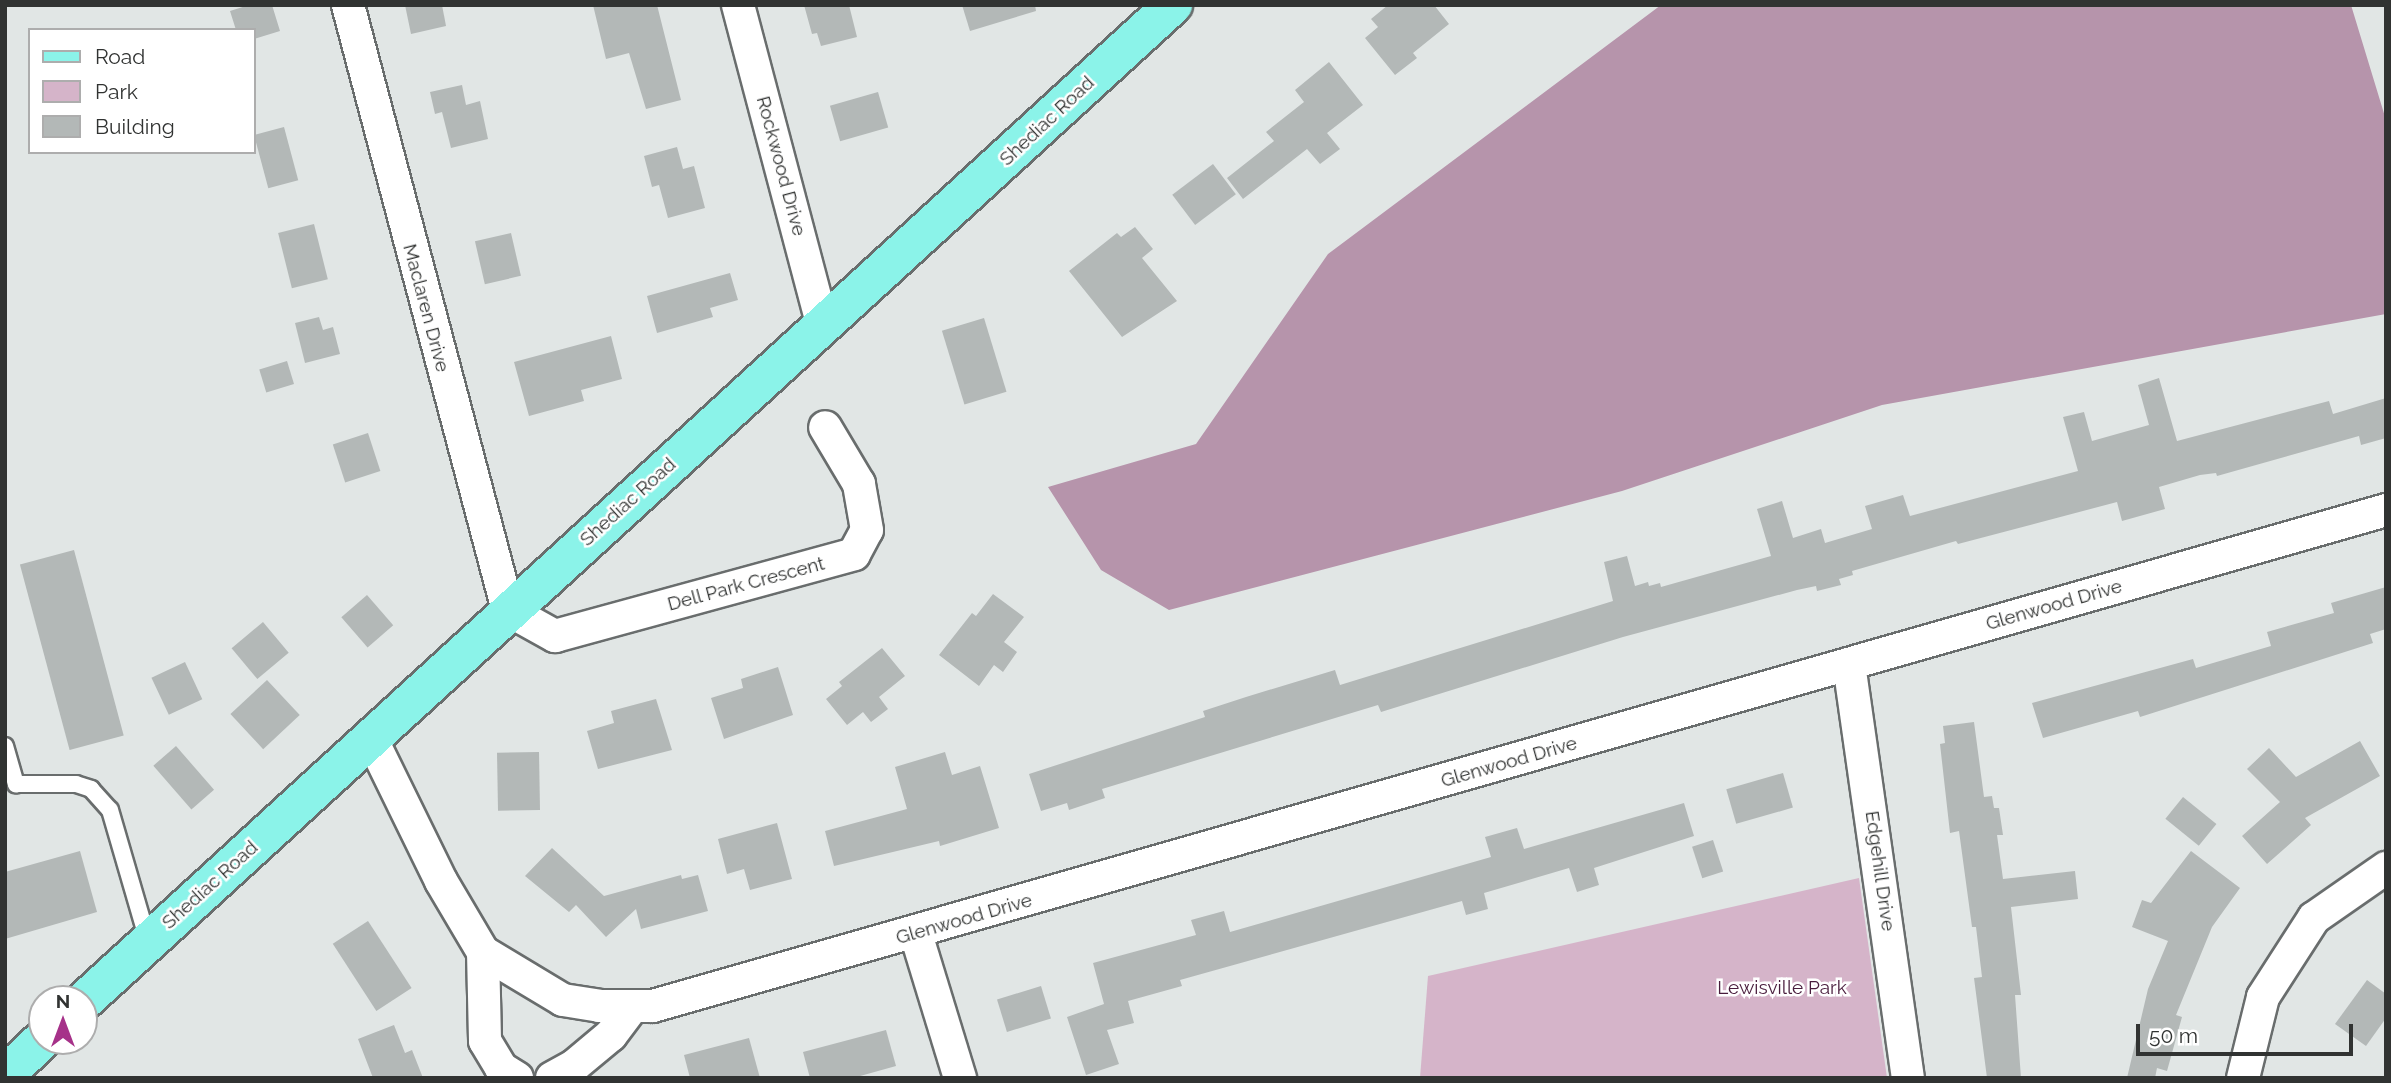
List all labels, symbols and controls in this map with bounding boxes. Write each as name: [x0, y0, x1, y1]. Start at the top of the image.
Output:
legend: [28, 28, 256, 154]
text: Road: [95, 44, 145, 69]
street label: Shediac Road: [995, 71, 1099, 171]
text: Park: [95, 79, 138, 104]
street label: Rockwood Drive: [751, 94, 811, 238]
text: Building: [95, 114, 175, 139]
street label: Maclaren Drive: [398, 241, 454, 375]
street label: Shediac Road: [575, 453, 681, 551]
street label: Dell Park Crescent: [665, 552, 827, 616]
street label: Glenwood Drive: [1983, 575, 2125, 635]
street label: Glenwood Drive: [1438, 732, 1580, 792]
street label: Edgehill Drive: [1860, 809, 1900, 933]
street label: Shediac Road: [157, 836, 263, 934]
street label: Glenwood Drive: [893, 889, 1035, 949]
park label: Lewisville Park: [1717, 977, 1847, 999]
north arrow: [28, 985, 98, 1055]
text: N: [56, 990, 70, 1012]
scale bar: [2139, 1010, 2356, 1054]
text: 50 m: [2149, 1023, 2198, 1048]

